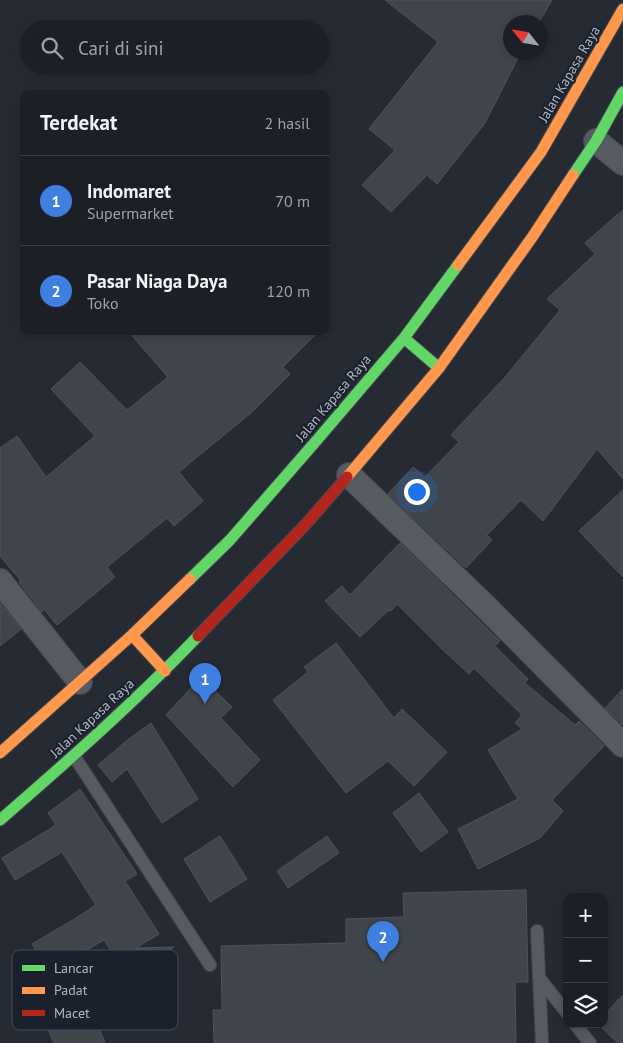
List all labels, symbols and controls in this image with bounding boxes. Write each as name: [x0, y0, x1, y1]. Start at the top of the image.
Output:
north arrow: [503, 15, 548, 60]
search box: [20, 20, 330, 75]
street label: Jalan Kapasa Raya: [534, 23, 604, 126]
icon: search: [38, 34, 66, 62]
text: Cari di sini: [78, 36, 164, 60]
text: Terdekat: [40, 109, 117, 136]
text: 2 hasil: [265, 113, 310, 133]
text: Indomaret: [87, 179, 171, 203]
text: 1: [51, 191, 61, 211]
text: 70 m: [275, 191, 310, 211]
text: Supermarket: [87, 203, 174, 223]
text: Pasar Niaga Daya: [87, 269, 227, 293]
text: 2: [51, 281, 61, 301]
text: 120 m: [267, 281, 310, 301]
text: Toko: [87, 293, 118, 313]
street label: Jalan Kapasa Raya: [291, 351, 375, 446]
your location: [404, 479, 430, 505]
pin: 1: [189, 663, 221, 704]
street label: Jalan Kapasa Raya: [46, 674, 138, 762]
map controls: [563, 893, 608, 1028]
button: +: [563, 893, 608, 938]
pin: 2: [367, 921, 399, 962]
button: −: [563, 938, 608, 983]
legend: [12, 950, 178, 1030]
text: Lancar: [54, 959, 94, 977]
text: Padat: [54, 981, 88, 999]
button: layers: [563, 983, 608, 1028]
text: Macet: [54, 1004, 90, 1022]

